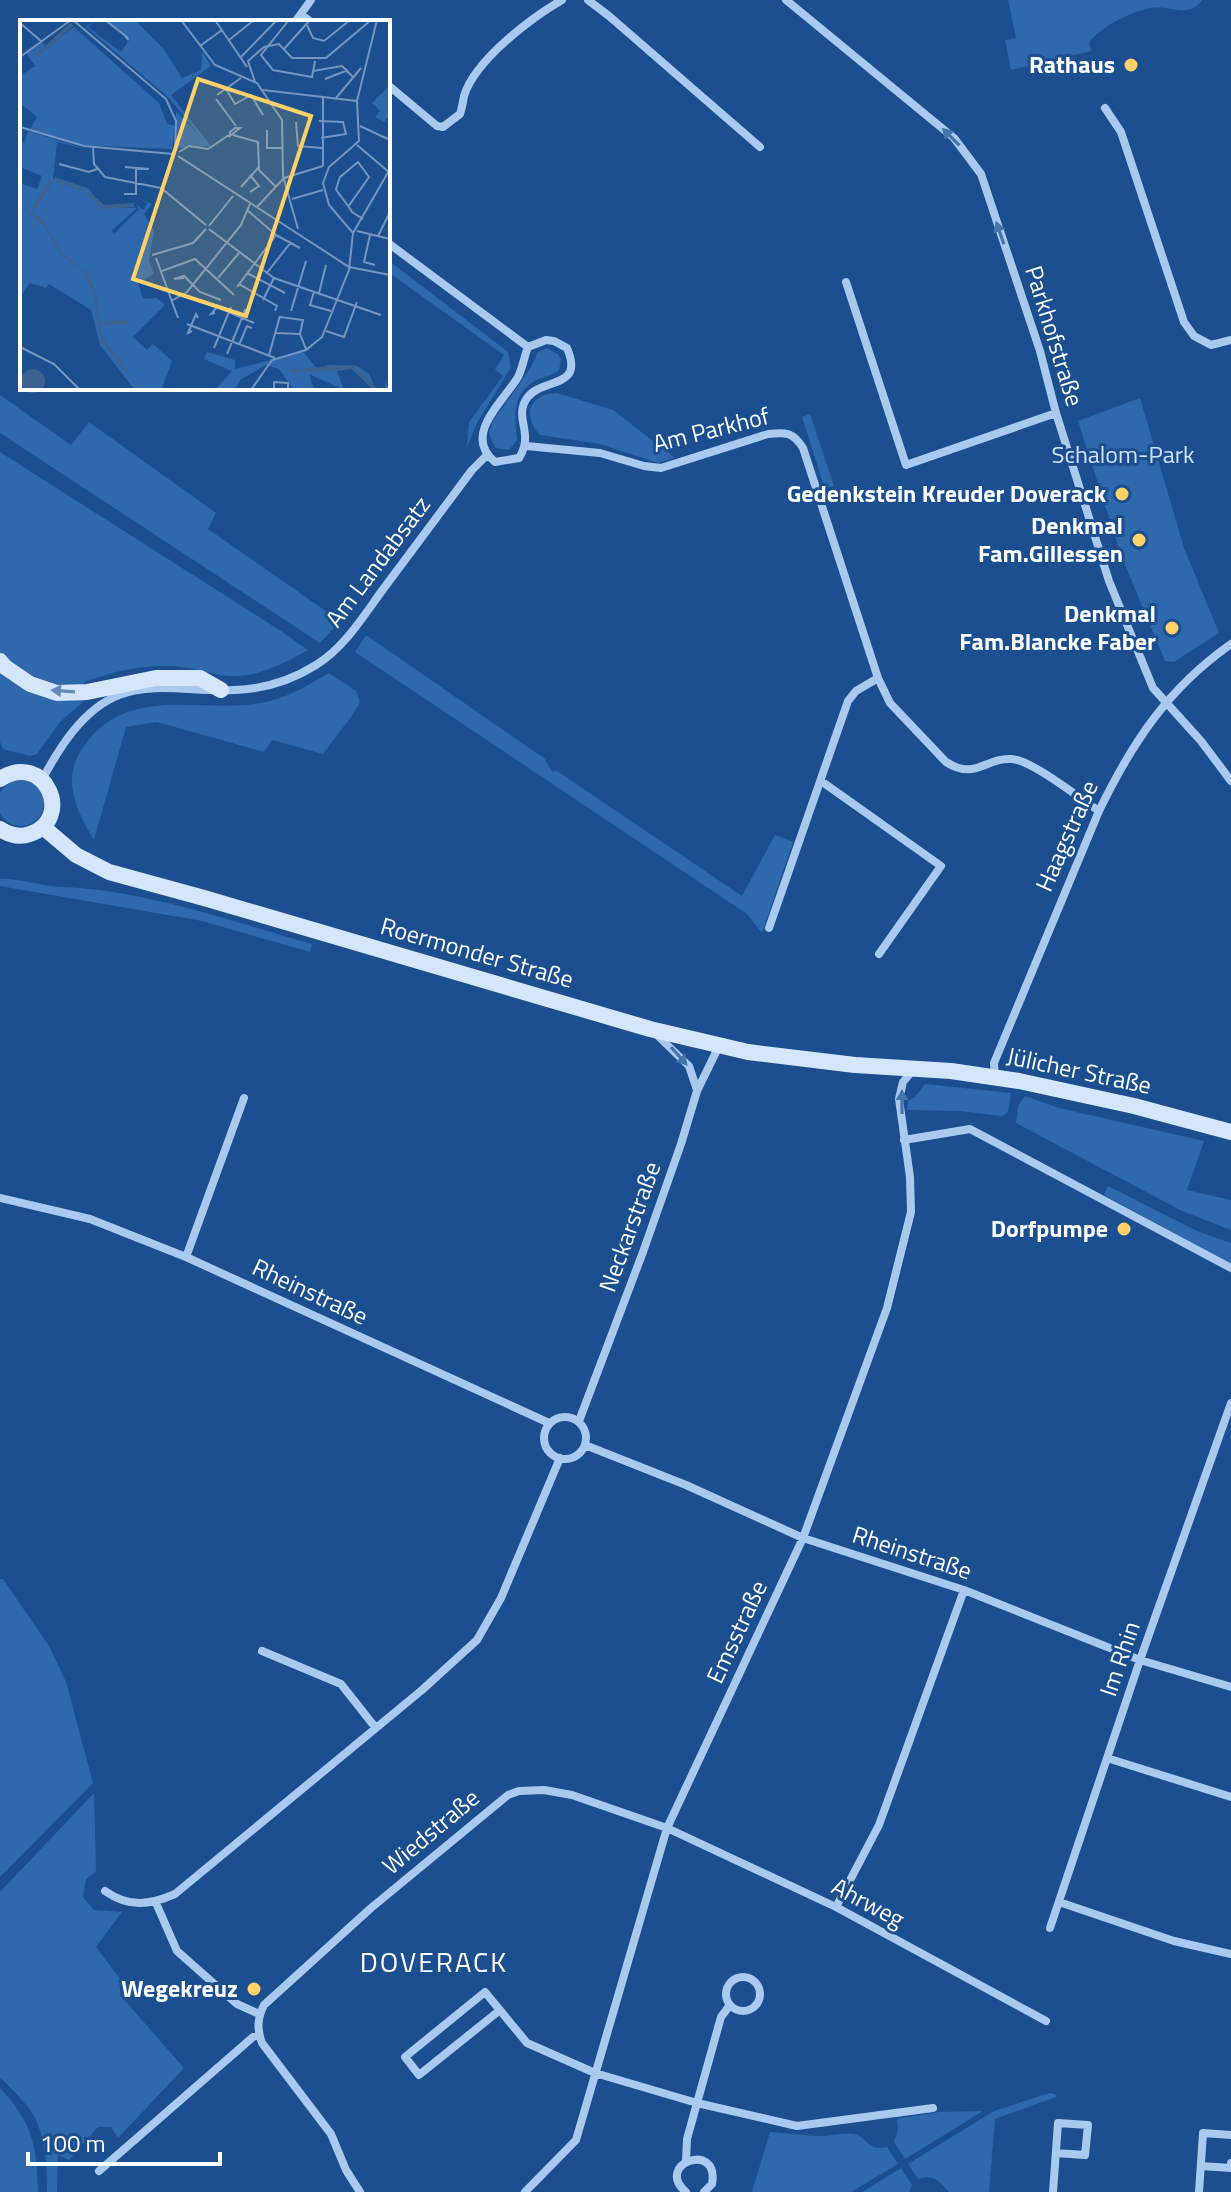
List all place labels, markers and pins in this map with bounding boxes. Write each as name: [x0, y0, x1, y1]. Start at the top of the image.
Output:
place label: Rathaus: [1029, 46, 1115, 82]
marker: Rathaus: [1122, 56, 1140, 74]
place label: Gedenkstein Kreuder Doverack: [787, 475, 1107, 511]
marker: Gedenkstein Kreuder Doverack: [1113, 485, 1131, 503]
place label: Denkmal Fam.Gillessen: [978, 507, 1123, 571]
marker: Denkmal Fam.Gillessen: [1130, 531, 1148, 549]
place label: Denkmal Fam.Blancke Faber: [959, 595, 1156, 659]
marker: Denkmal Fam.Blancke Faber: [1163, 619, 1181, 637]
place label: Dorfpumpe: [991, 1210, 1108, 1246]
marker: Dorfpumpe: [1115, 1220, 1133, 1238]
place label: Wegekreuz: [121, 1970, 238, 2006]
marker: Wegekreuz: [245, 1980, 263, 1998]

